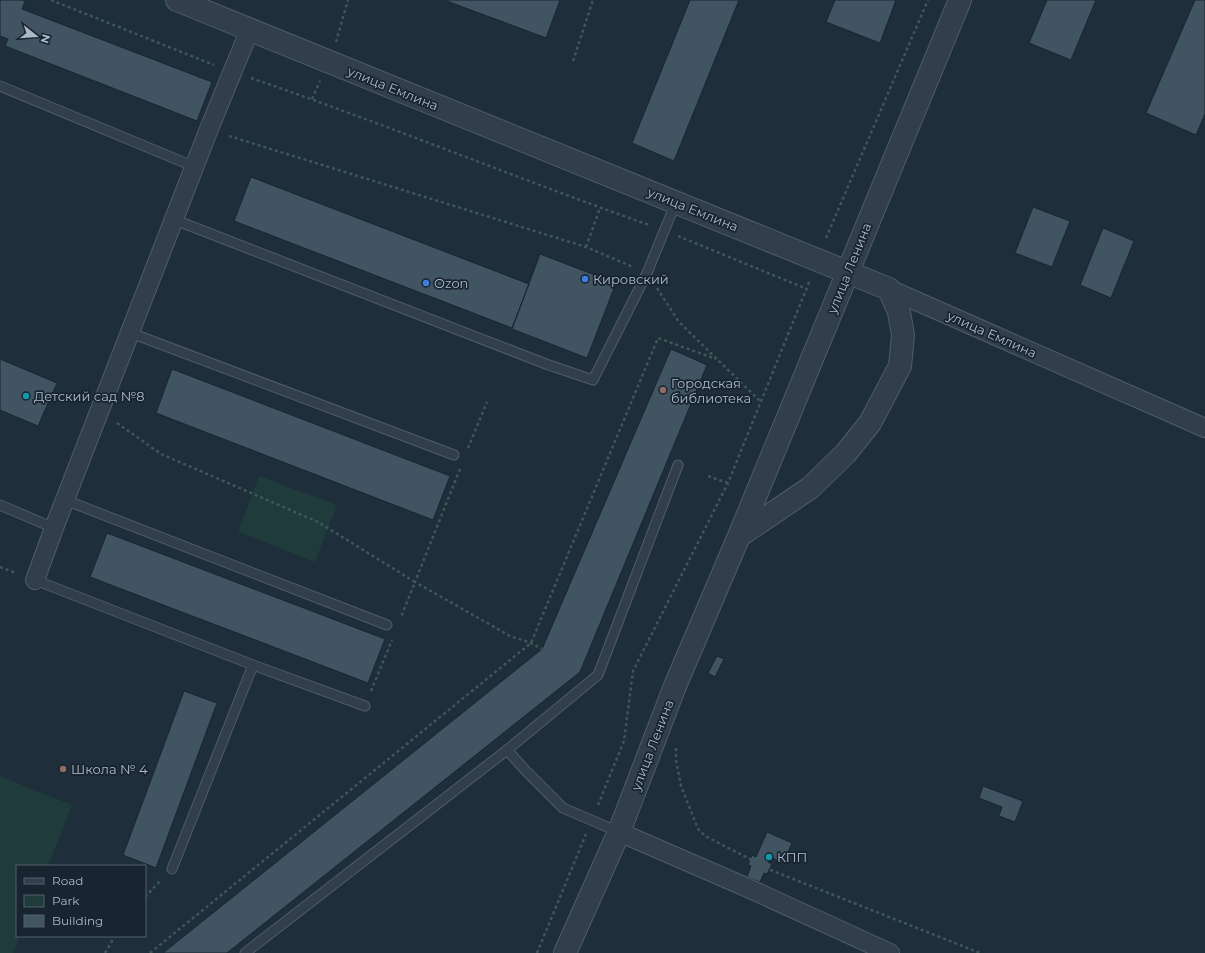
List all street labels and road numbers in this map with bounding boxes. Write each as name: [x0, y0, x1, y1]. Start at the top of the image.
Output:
street label: улица Емлина: [344, 62, 441, 113]
street label: улица Емлина: [644, 183, 741, 234]
street label: улица Ленина: [823, 220, 874, 317]
street label: улица Емлина: [944, 307, 1039, 361]
street label: улица Ленина: [627, 697, 677, 794]

